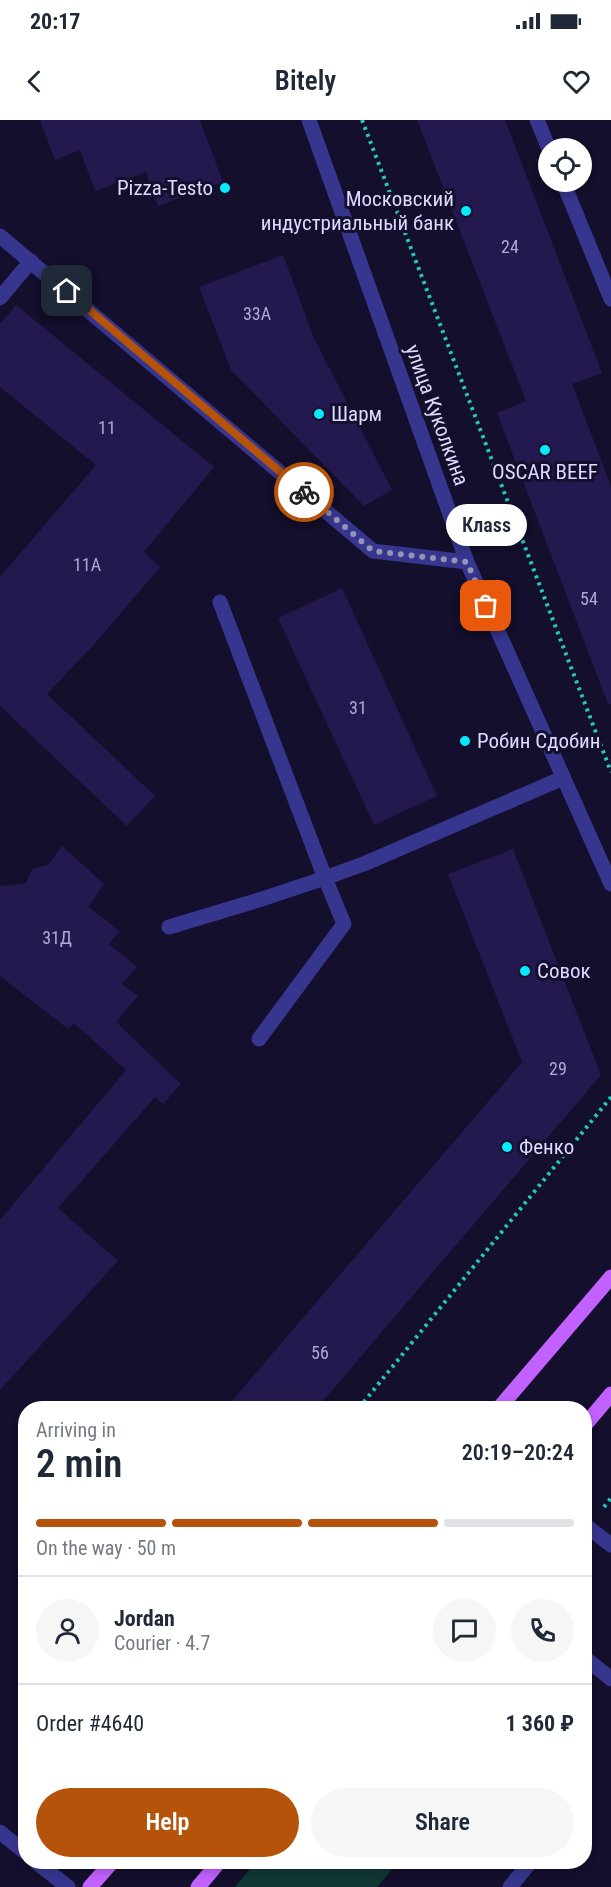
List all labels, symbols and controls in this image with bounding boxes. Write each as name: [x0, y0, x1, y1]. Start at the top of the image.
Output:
text: 20:17: [30, 9, 81, 34]
icon: back: [18, 65, 51, 98]
text: Bitely: [275, 65, 336, 97]
icon: heart: [560, 65, 593, 98]
map controls: [538, 138, 592, 192]
button: locate: [538, 138, 592, 192]
place label: Pizza-Testo: [117, 176, 213, 200]
marker: Pizza-Testo: [218, 181, 232, 195]
place label: Московский индустриальный банк: [261, 187, 454, 235]
marker: Московский индустриальный банк: [459, 204, 473, 218]
house number: 24: [501, 236, 519, 257]
pin: [41, 265, 92, 316]
icon: home: [50, 274, 83, 307]
house number: 33А: [243, 303, 272, 324]
street label: улица Куколкина: [400, 341, 474, 489]
place label: Шарм: [331, 402, 382, 426]
marker: Шарм: [312, 407, 326, 421]
house number: 11: [98, 417, 116, 438]
marker: OSCAR BEEF: [538, 443, 552, 457]
place label: OSCAR BEEF: [492, 460, 598, 484]
courier: [274, 462, 334, 522]
icon: bike: [288, 476, 321, 509]
callout: Клаss: [446, 504, 526, 546]
text: Клаss: [462, 513, 511, 537]
house number: 11А: [73, 554, 102, 575]
pin: [460, 580, 511, 631]
house number: 54: [580, 588, 598, 609]
icon: bag: [469, 589, 502, 622]
house number: 31: [349, 697, 367, 718]
place label: Робин Сдобин: [477, 729, 600, 753]
marker: Робин Сдобин: [458, 734, 472, 748]
house number: 31Д: [42, 927, 72, 948]
place label: Совок: [537, 959, 591, 983]
marker: Совок: [518, 964, 532, 978]
house number: 29: [549, 1058, 567, 1079]
place label: Фенко: [519, 1135, 574, 1159]
marker: Фенко: [500, 1140, 514, 1154]
house number: 56: [311, 1342, 329, 1363]
text: Arriving in: [36, 1418, 116, 1442]
text: 20:19–20:24: [462, 1440, 574, 1465]
text: 2 min: [36, 1441, 122, 1487]
text: On the way · 50 m: [36, 1536, 176, 1560]
button: person: [36, 1599, 99, 1662]
button: chat: [433, 1599, 496, 1662]
button: phone: [511, 1599, 574, 1662]
text: Jordan: [114, 1606, 175, 1631]
text: Courier · 4.7: [114, 1631, 210, 1655]
text: Order #4640: [36, 1711, 144, 1736]
text: 1 360 ₽: [506, 1711, 574, 1736]
button: Help: [36, 1788, 299, 1857]
button: Share: [311, 1788, 574, 1857]

